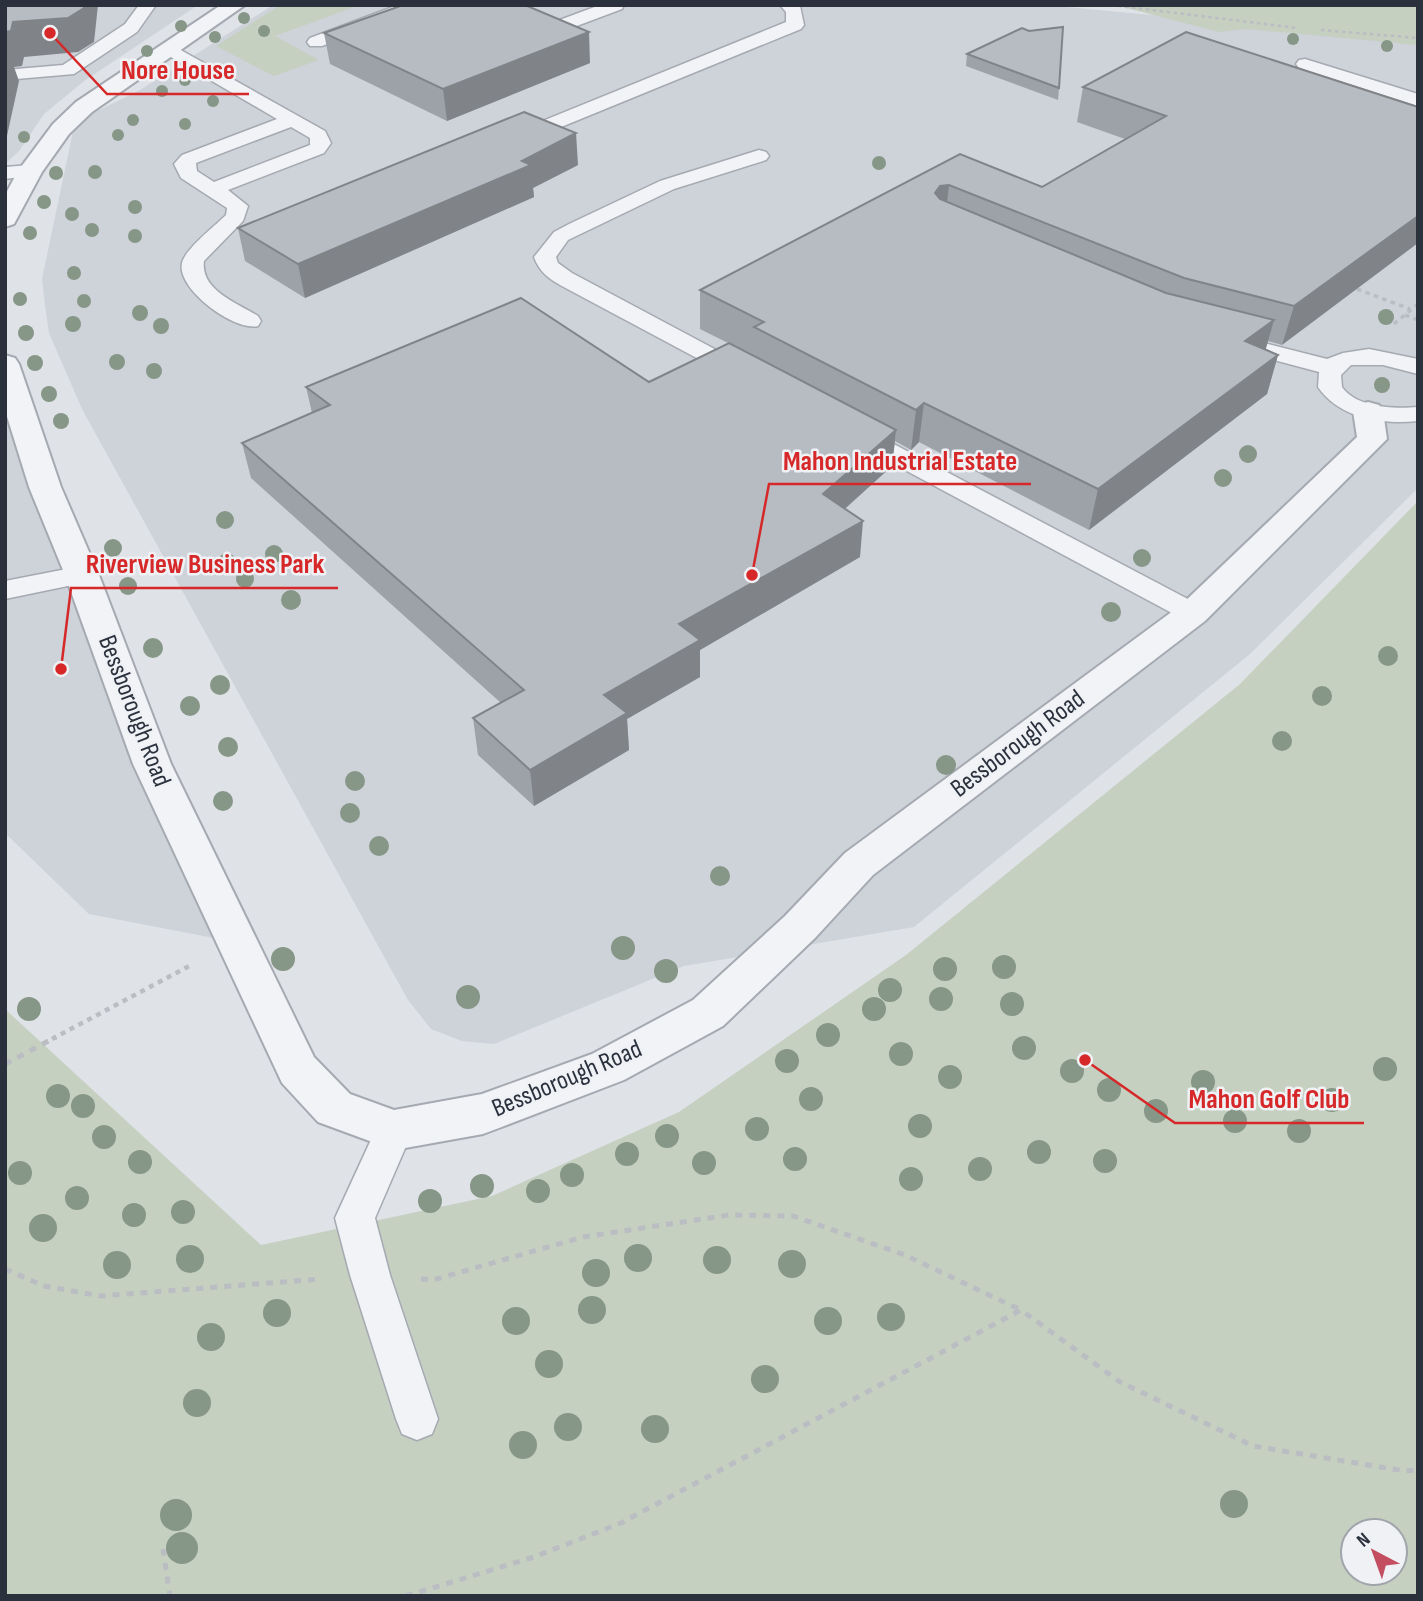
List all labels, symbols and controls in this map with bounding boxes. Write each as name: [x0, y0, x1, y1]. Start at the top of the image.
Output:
callout: Nore House: [107, 45, 249, 94]
text: Nore House: [121, 54, 235, 87]
callout: Mahon Industrial Estate: [769, 435, 1031, 484]
text: Mahon Industrial Estate: [783, 445, 1017, 478]
callout: Riverview Business Park: [71, 539, 338, 588]
text: Riverview Business Park: [86, 548, 324, 581]
street label: Bessborough Road: [91, 631, 177, 791]
street label: Bessborough Road: [945, 684, 1091, 804]
street label: Bessborough Road: [487, 1034, 647, 1124]
callout: Mahon Golf Club: [1175, 1074, 1364, 1123]
text: Mahon Golf Club: [1189, 1083, 1349, 1116]
north arrow: [1339, 1517, 1409, 1587]
text: N: [1352, 1528, 1375, 1552]

